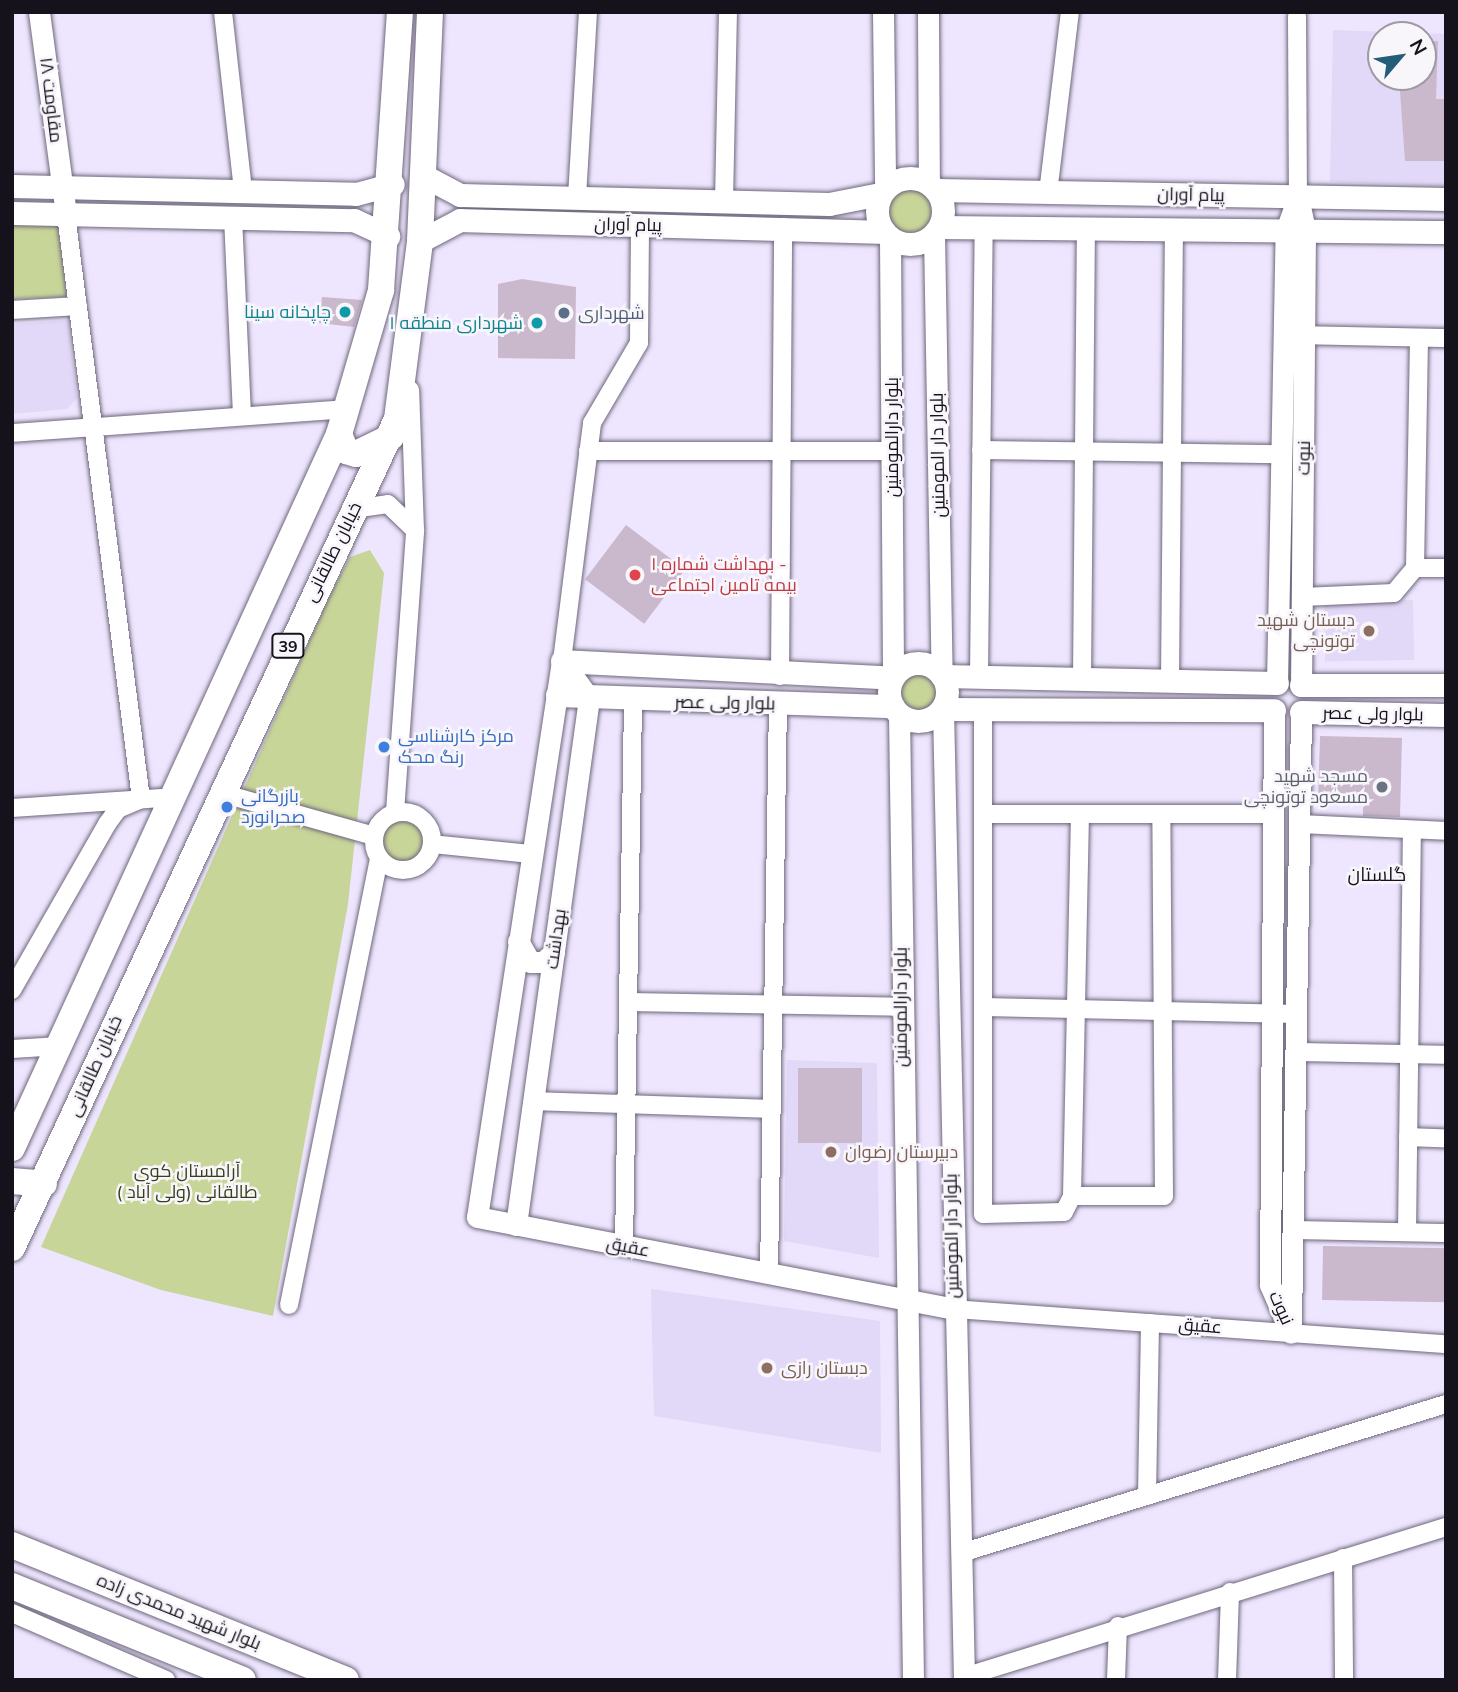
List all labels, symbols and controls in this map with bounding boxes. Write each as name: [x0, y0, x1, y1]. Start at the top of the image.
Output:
north arrow: [1367, 21, 1437, 91]
text: N: [1405, 35, 1433, 59]
street label: مقاومت ۱۸: [35, 56, 67, 144]
street label: پیام آوران: [1157, 184, 1225, 206]
street label: پیام آوران: [594, 214, 662, 236]
place label: چاپخانه سینا: [244, 301, 331, 323]
place label: شهرداری: [578, 302, 645, 324]
marker: چاپخانه سینا: [337, 304, 353, 320]
marker: شهرداری: [556, 305, 572, 321]
place label: شهرداری منطقه ۱: [389, 312, 523, 334]
marker: شهرداری منطقه ۱: [529, 315, 545, 331]
street label: بلوار دارالمومنین: [881, 377, 903, 497]
street label: بلوار دار المومنین: [926, 392, 950, 518]
street label: نبوت: [1293, 440, 1315, 476]
street label: خیابان طالقانی: [299, 498, 367, 606]
place label: بهداشت شماره ۱ - بیمه تامین اجتماعی: [651, 554, 797, 596]
marker: بهداشت شماره ۱ - بیمه تامین اجتماعی: [625, 565, 645, 585]
place label: دبستان شهید توتونچی: [1257, 610, 1355, 652]
marker: دبستان شهید توتونچی: [1361, 623, 1377, 639]
road number: 39: [270, 634, 306, 659]
street label: بلوار ولی عصر: [674, 691, 776, 715]
street label: بلوار ولی عصر: [1322, 702, 1424, 726]
place label: مرکز کارشناسی رنگ محک: [398, 726, 514, 768]
marker: مرکز کارشناسی رنگ محک: [376, 739, 392, 755]
place label: مسجد شهید مسعود توتونچی: [1244, 766, 1368, 808]
marker: مسجد شهید مسعود توتونچی: [1374, 779, 1390, 795]
place label: بازرگانی صحرانورد: [241, 786, 305, 828]
marker: بازرگانی صحرانورد: [219, 799, 235, 815]
district label: گلستان: [1348, 864, 1406, 886]
street label: بهداشت: [541, 907, 571, 971]
street label: بلوار دارالمومنین: [890, 947, 912, 1067]
street label: خیابان طالقانی: [63, 1012, 127, 1120]
place label: دبیرستان رضوان: [845, 1141, 958, 1163]
marker: دبیرستان رضوان: [823, 1144, 839, 1160]
park label: آرامستان کوی طالقانی (ولی آباد ): [116, 1161, 258, 1204]
street label: بلوار دار المومنین: [940, 1173, 964, 1299]
street label: عقیق: [605, 1232, 651, 1262]
street label: نبوت: [1264, 1288, 1298, 1328]
street label: عقیق: [1178, 1314, 1222, 1338]
place label: دبستان رازی: [781, 1357, 868, 1379]
marker: دبستان رازی: [759, 1360, 775, 1376]
street label: بلوار شهید محمدی زاده: [94, 1569, 264, 1655]

